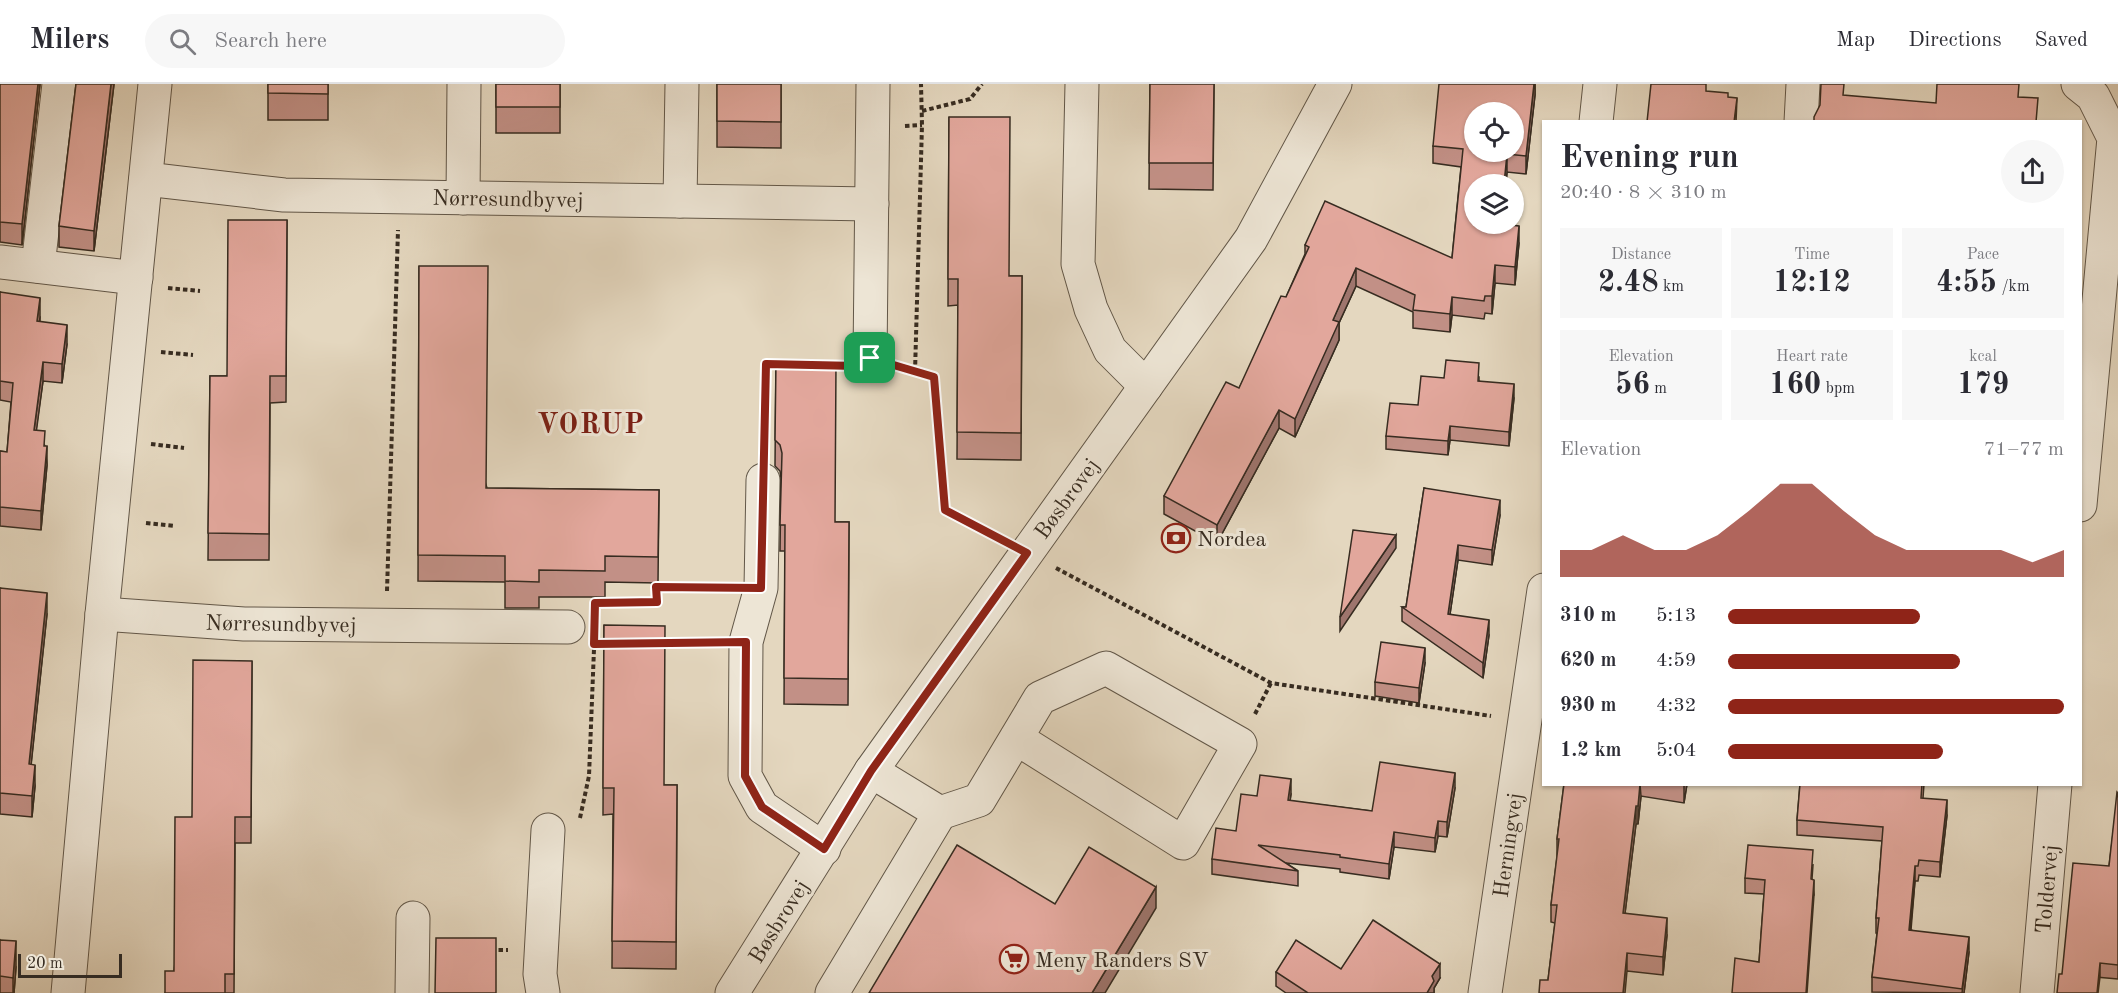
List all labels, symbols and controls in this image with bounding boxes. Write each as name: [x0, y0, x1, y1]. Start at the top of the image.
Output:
search box: [145, 14, 565, 68]
icon: search: [166, 25, 199, 58]
text: Milers: [30, 27, 109, 55]
text: Search here: [214, 30, 327, 52]
text: Map: [1836, 30, 1875, 51]
text: Directions: [1908, 30, 2002, 51]
text: Saved: [2035, 30, 2088, 51]
map controls: [1464, 102, 1524, 234]
button: locate: [1464, 102, 1524, 162]
button: share: [2001, 140, 2064, 203]
text: Evening run: [1560, 142, 1739, 175]
button: layers: [1464, 174, 1524, 234]
text: 20:40 · 8 × 310 m: [1560, 183, 1727, 203]
street label: Nørresundbyvej: [432, 188, 584, 212]
text: Distance: [1611, 247, 1671, 263]
text: Time: [1794, 247, 1830, 263]
text: Pace: [1967, 247, 1999, 263]
text: 2.48: [1598, 268, 1659, 298]
text: 12:12: [1773, 268, 1851, 298]
text: 4:55: [1936, 268, 1997, 298]
text: km: [1659, 279, 1684, 295]
text: /km: [1997, 279, 2030, 295]
pin: [844, 332, 895, 383]
icon: arrive: [853, 341, 886, 374]
text: Elevation: [1608, 349, 1674, 365]
text: Heart rate: [1776, 349, 1848, 365]
text: kcal: [1969, 349, 1997, 365]
text: 56: [1615, 370, 1650, 400]
text: 160: [1769, 370, 1821, 400]
text: 179: [1957, 370, 2009, 400]
text: m: [1650, 381, 1667, 397]
text: bpm: [1821, 381, 1855, 397]
district label: VORUP: [537, 412, 645, 440]
text: Elevation: [1560, 440, 1641, 460]
text: 71–77 m: [1984, 440, 2064, 460]
street label: Bøsbrovej: [1031, 455, 1104, 544]
bank icon: Nordea: [1160, 522, 1192, 554]
place label: Nordea: [1197, 529, 1266, 551]
text: 310 m: [1560, 606, 1616, 626]
text: 5:13: [1656, 606, 1696, 626]
street label: Nørresundbyvej: [205, 613, 357, 637]
text: 620 m: [1560, 651, 1616, 671]
text: 4:59: [1656, 651, 1696, 671]
text: 930 m: [1560, 696, 1616, 716]
text: 4:32: [1656, 696, 1696, 716]
text: 1.2 km: [1560, 741, 1622, 761]
text: 5:04: [1656, 741, 1696, 761]
street label: Herningvej: [1491, 791, 1527, 899]
street label: Toldervej: [2033, 844, 2063, 935]
street label: Bøsbrovej: [746, 877, 814, 968]
supermarket icon: Meny Randers SV: [998, 943, 1030, 975]
place label: Meny Randers SV: [1035, 950, 1209, 972]
scale bar: [18, 951, 122, 978]
text: 20 m: [27, 956, 63, 972]

